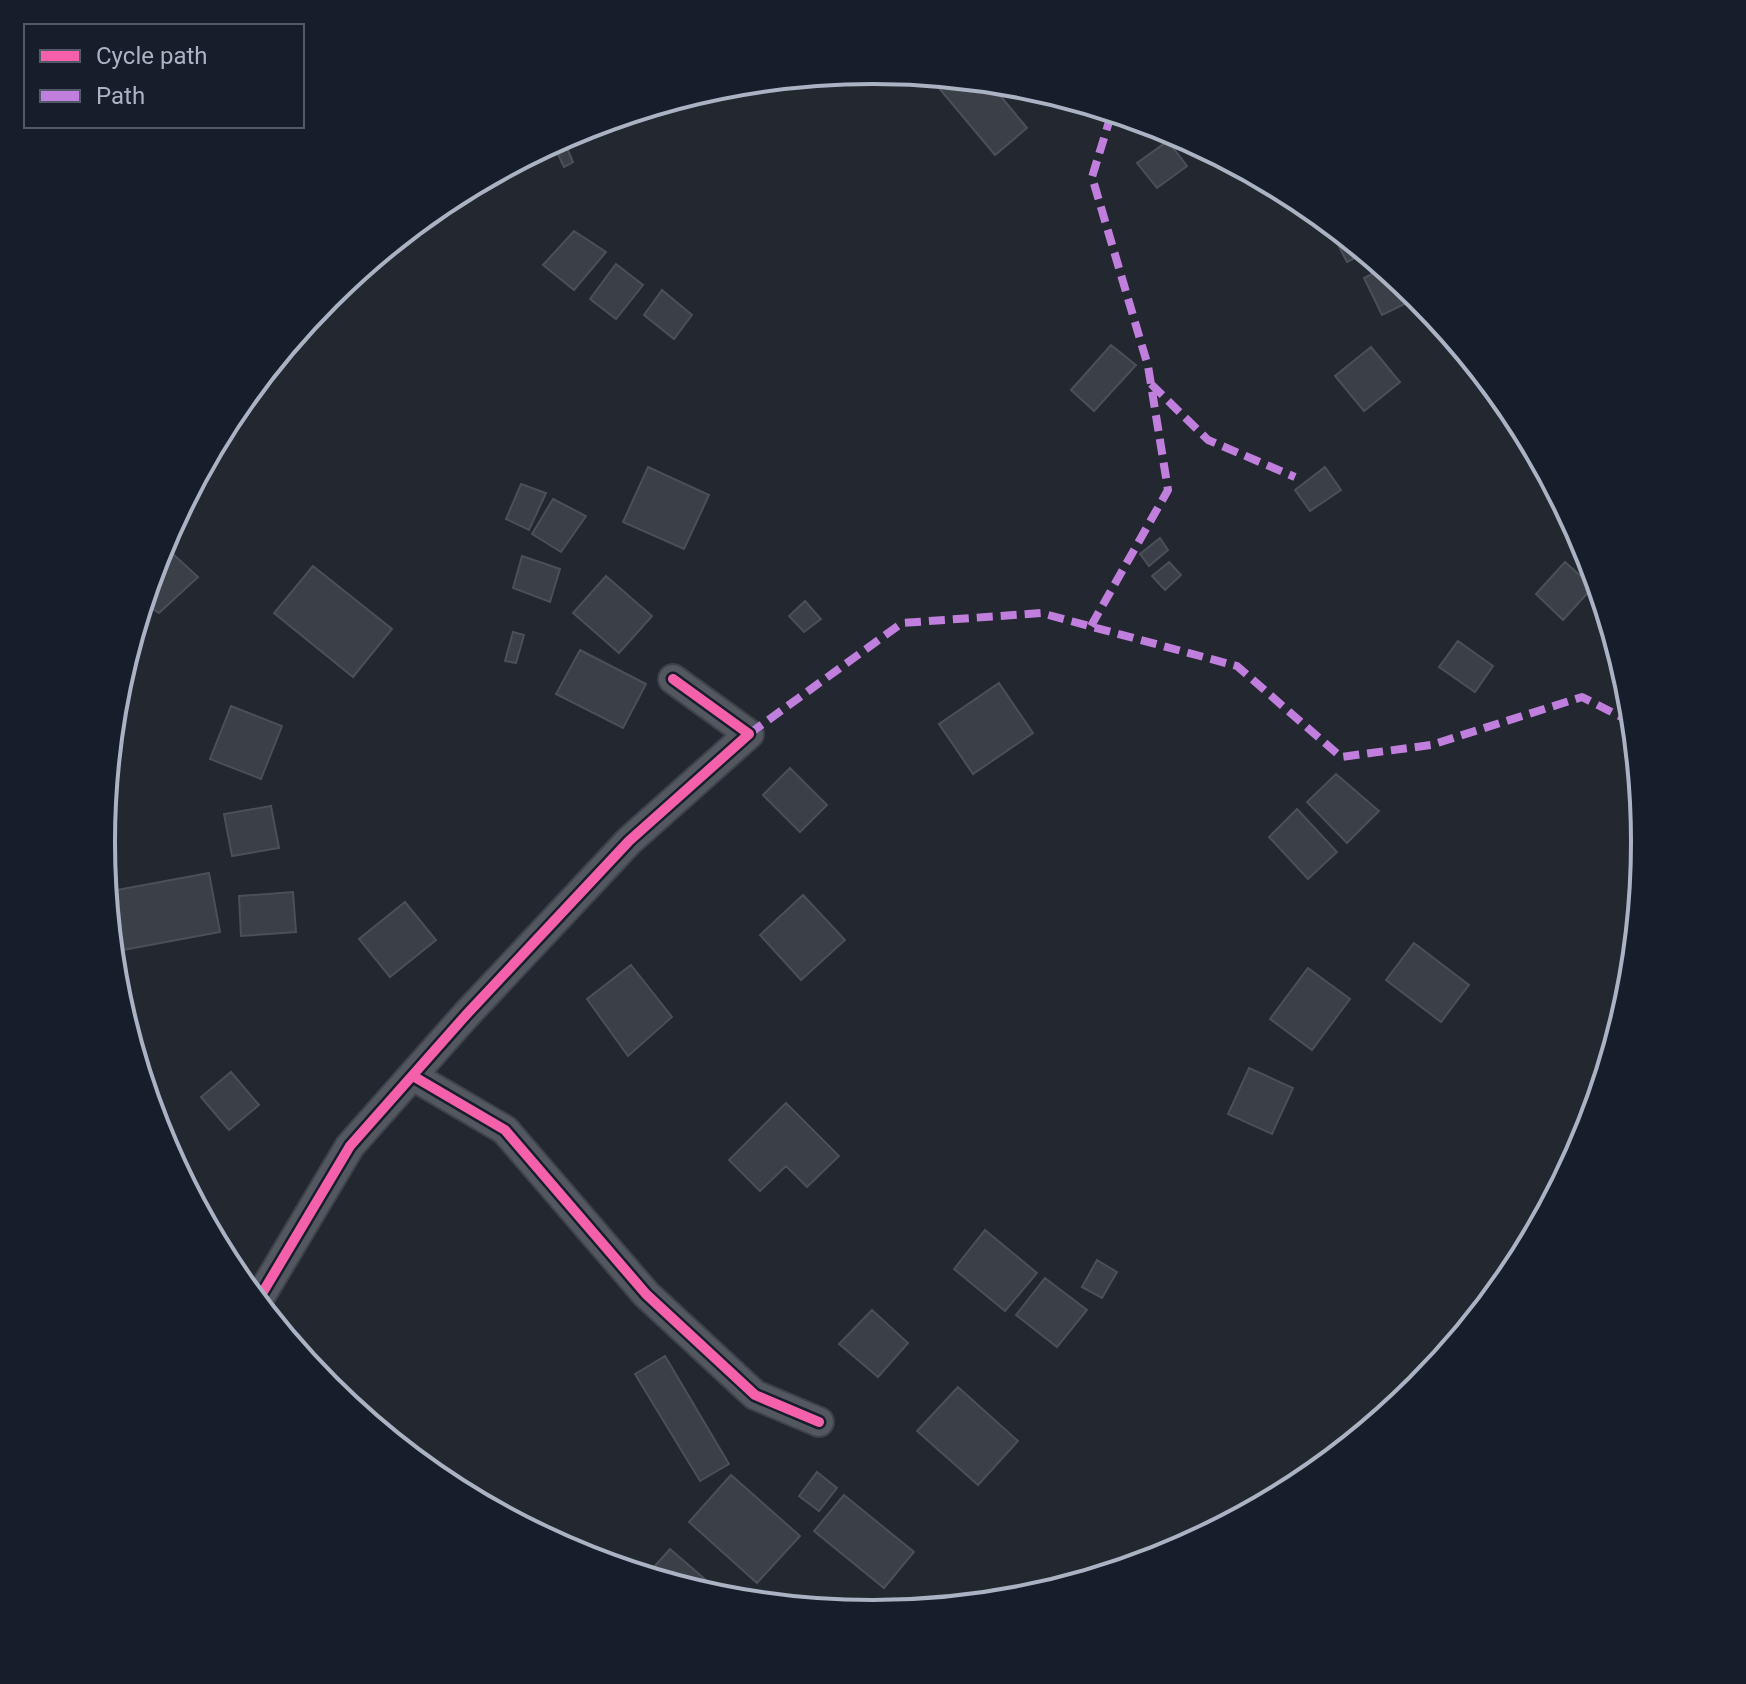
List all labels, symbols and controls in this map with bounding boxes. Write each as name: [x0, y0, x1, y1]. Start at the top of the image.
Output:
legend: [24, 24, 304, 128]
text: Cycle path: [96, 42, 208, 70]
text: Path: [96, 82, 145, 110]

